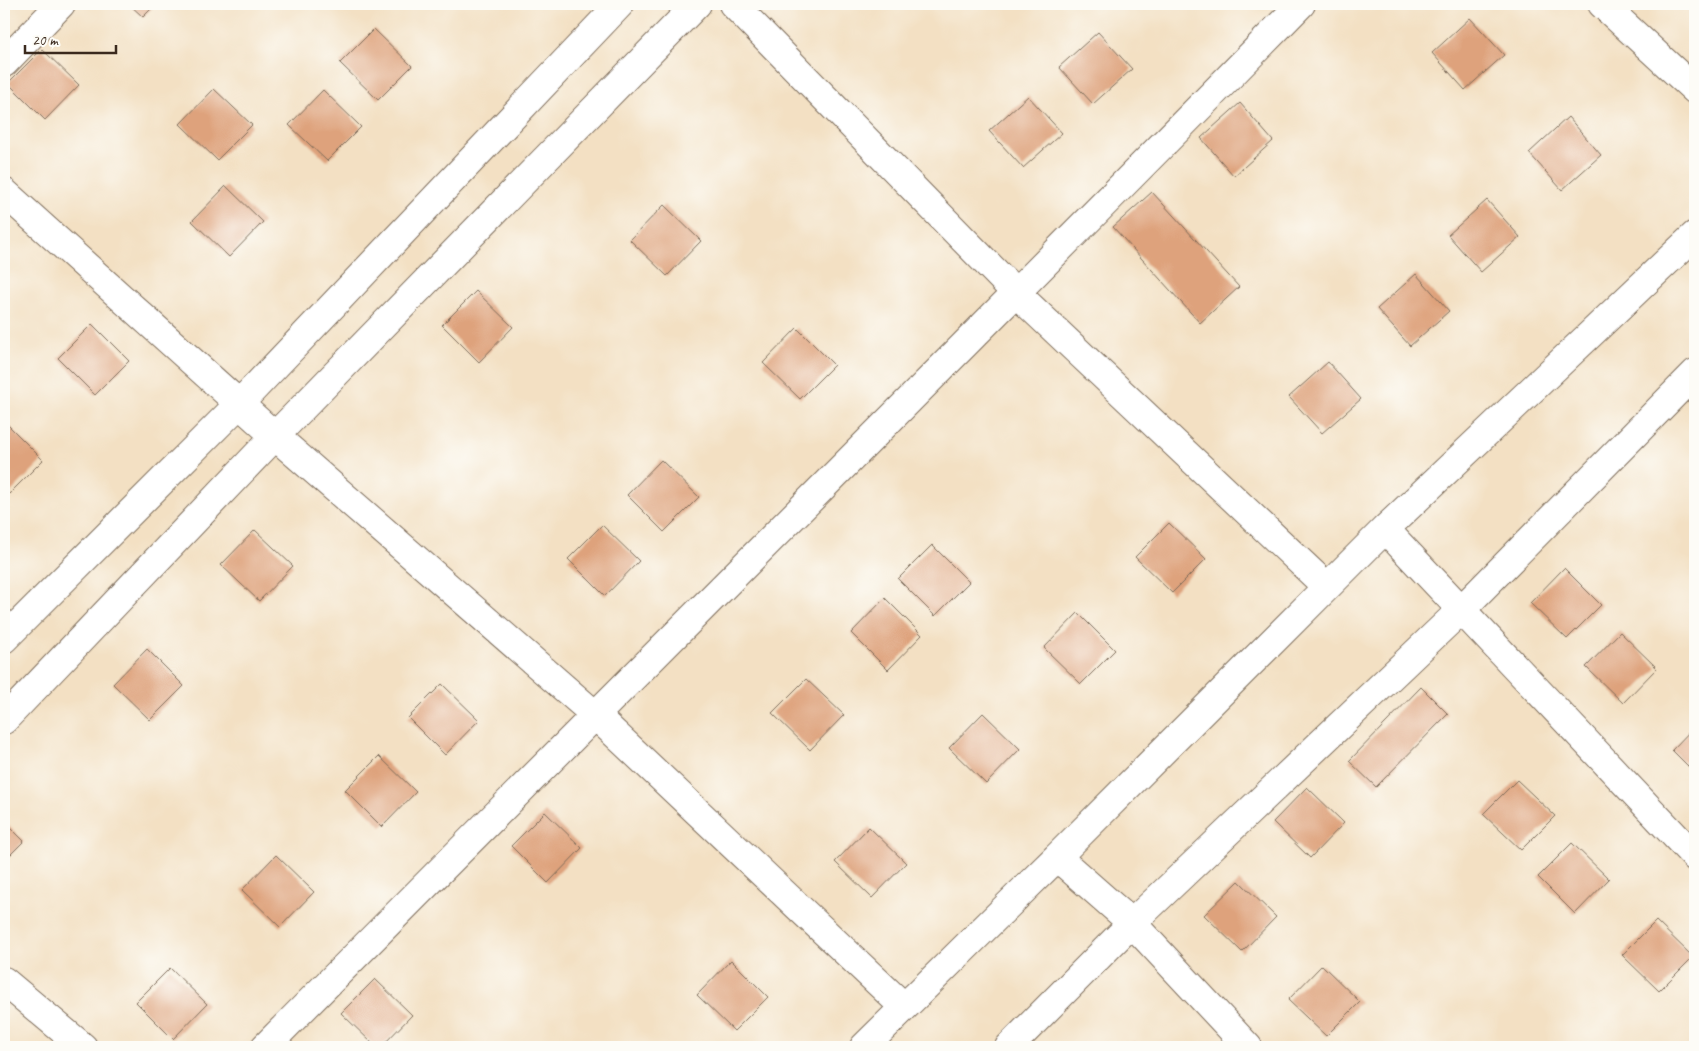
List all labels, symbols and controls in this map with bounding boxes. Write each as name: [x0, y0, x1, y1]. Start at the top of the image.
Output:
scale bar: [25, 22, 116, 54]
text: 20 m: [32, 31, 59, 50]

